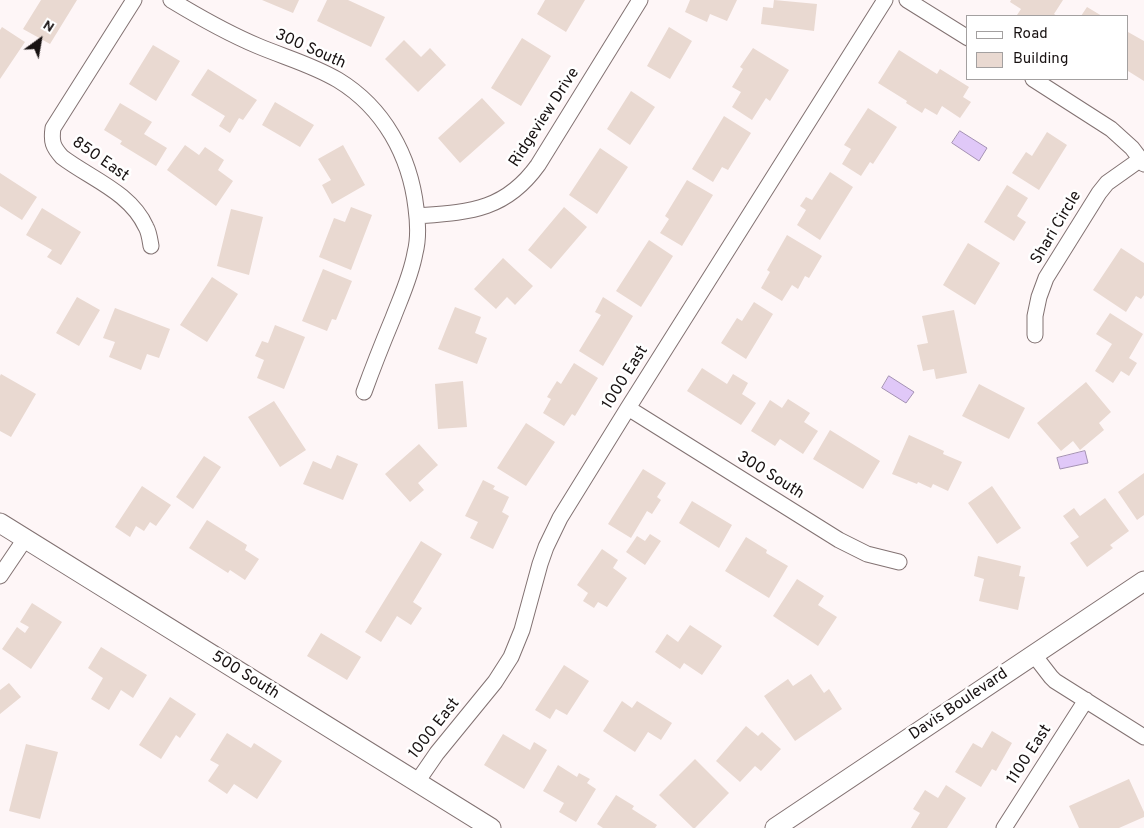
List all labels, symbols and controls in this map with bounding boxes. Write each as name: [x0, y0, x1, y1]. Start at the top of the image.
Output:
north arrow: [15, 15, 65, 65]
legend: [966, 15, 1129, 80]
text: N: [39, 17, 57, 37]
text: Road: [1013, 25, 1048, 44]
street label: 300 South: [272, 26, 348, 74]
text: Building: [1013, 50, 1068, 69]
street label: Ridgeview Drive: [506, 65, 584, 171]
street label: 850 East: [68, 133, 132, 187]
street label: Shari Circle: [1028, 188, 1086, 268]
street label: 1000 East: [599, 343, 653, 413]
street label: 300 South: [733, 448, 807, 504]
street label: 500 South: [208, 648, 282, 704]
street label: Davis Boulevard: [906, 665, 1012, 745]
street label: 1000 East: [405, 695, 465, 763]
street label: 1100 East: [1004, 721, 1056, 789]

